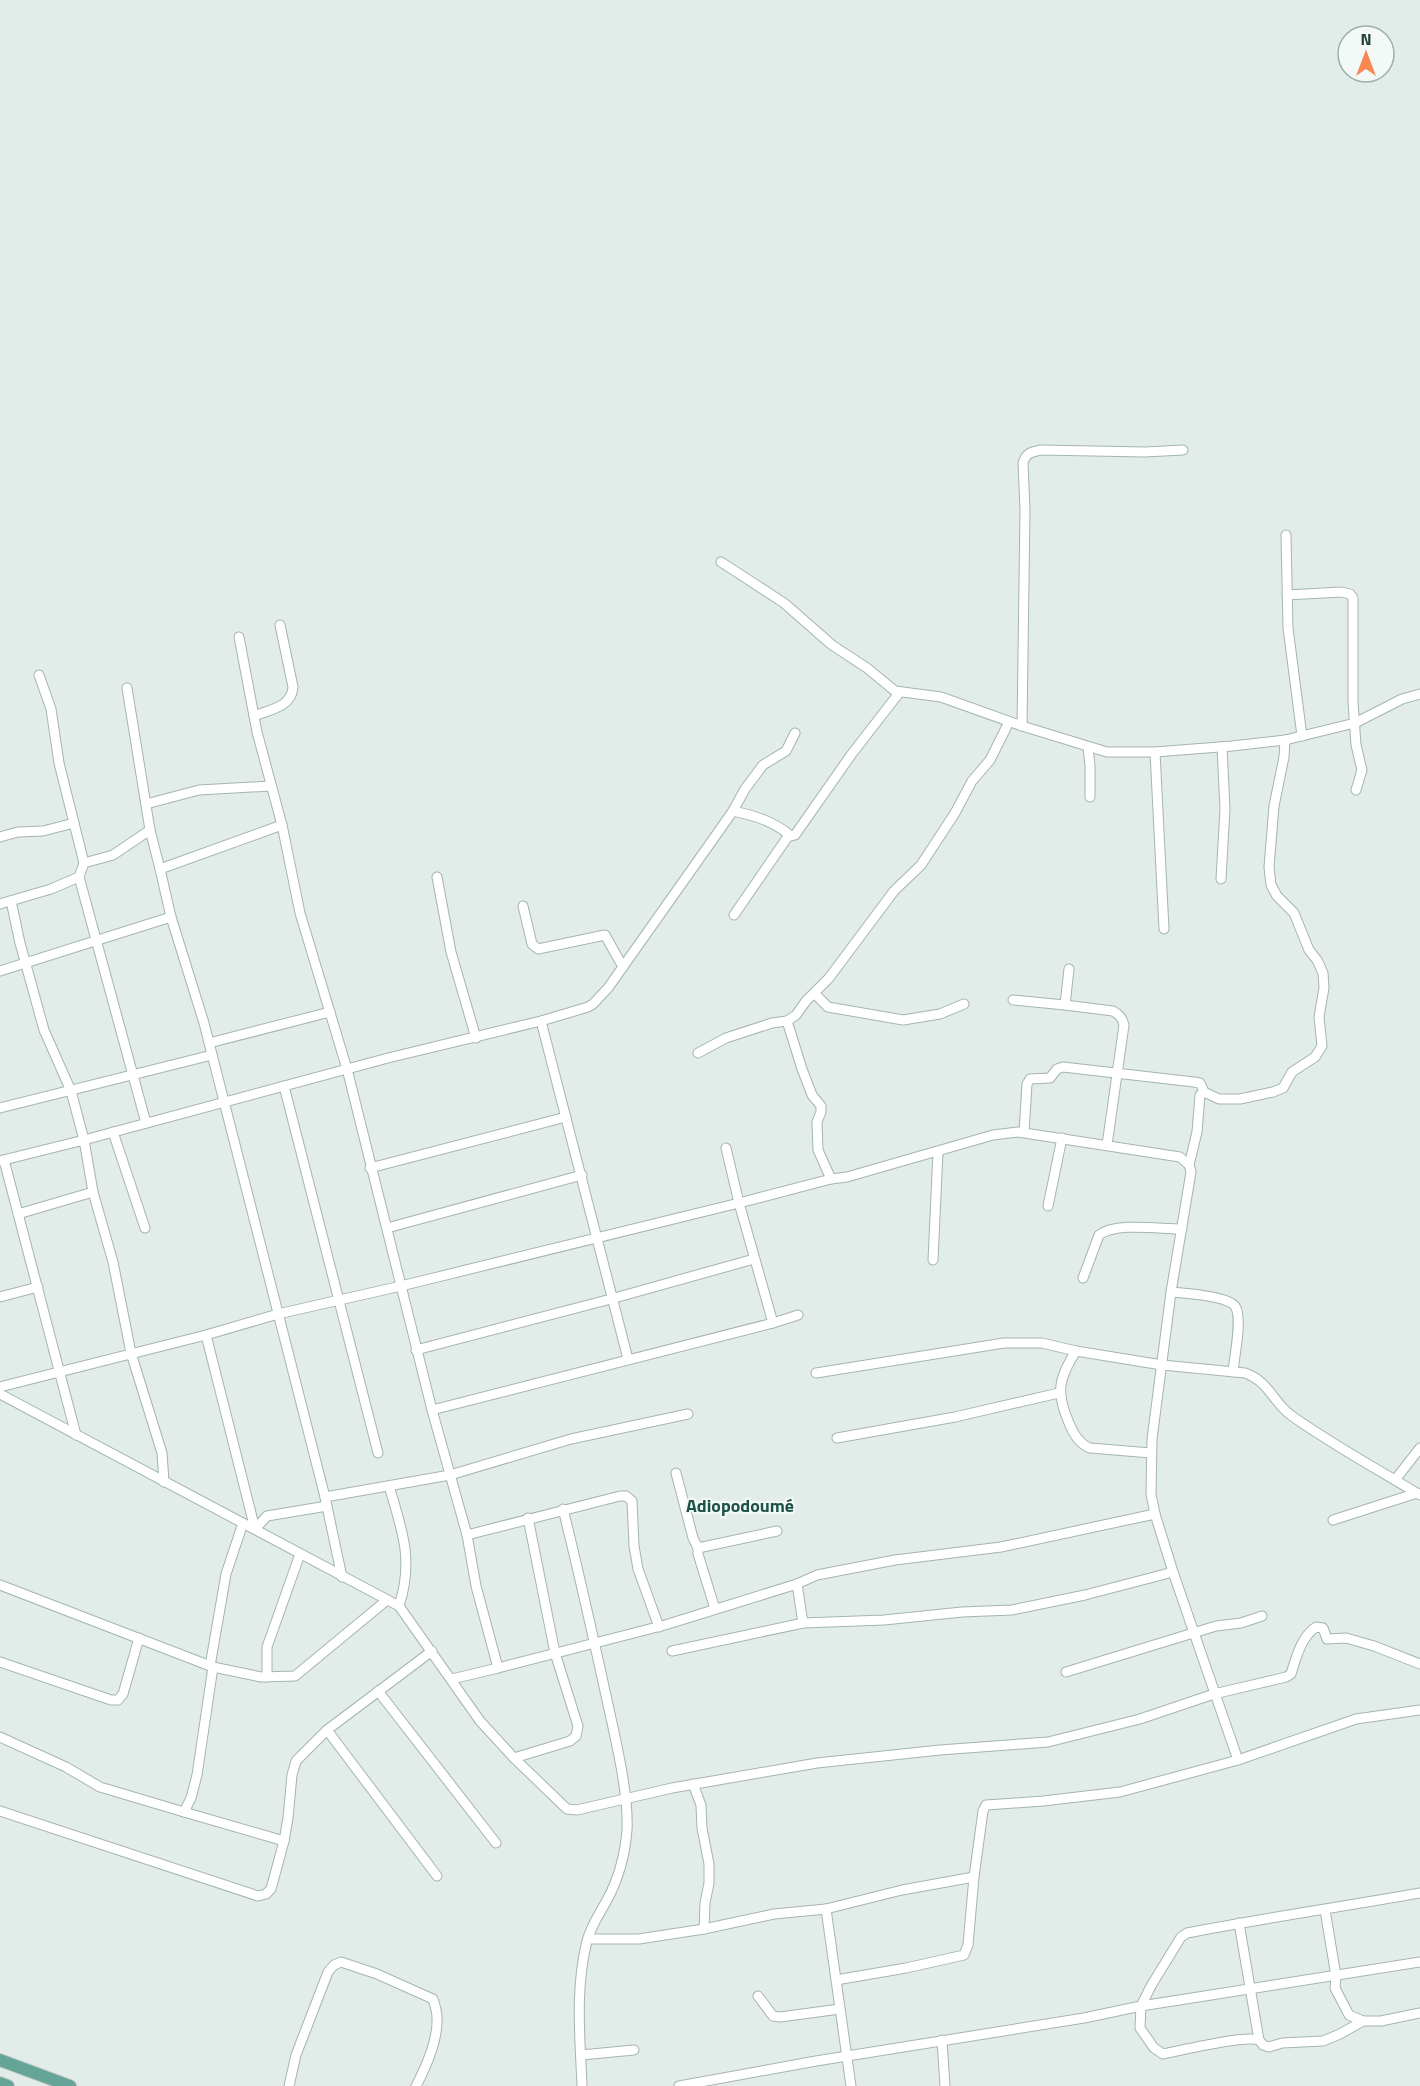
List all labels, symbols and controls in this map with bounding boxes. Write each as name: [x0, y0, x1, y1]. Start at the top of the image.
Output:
north arrow: [1336, 24, 1396, 84]
text: N: [1360, 27, 1372, 51]
district label: Adiopodoumé: [686, 1492, 794, 1519]

